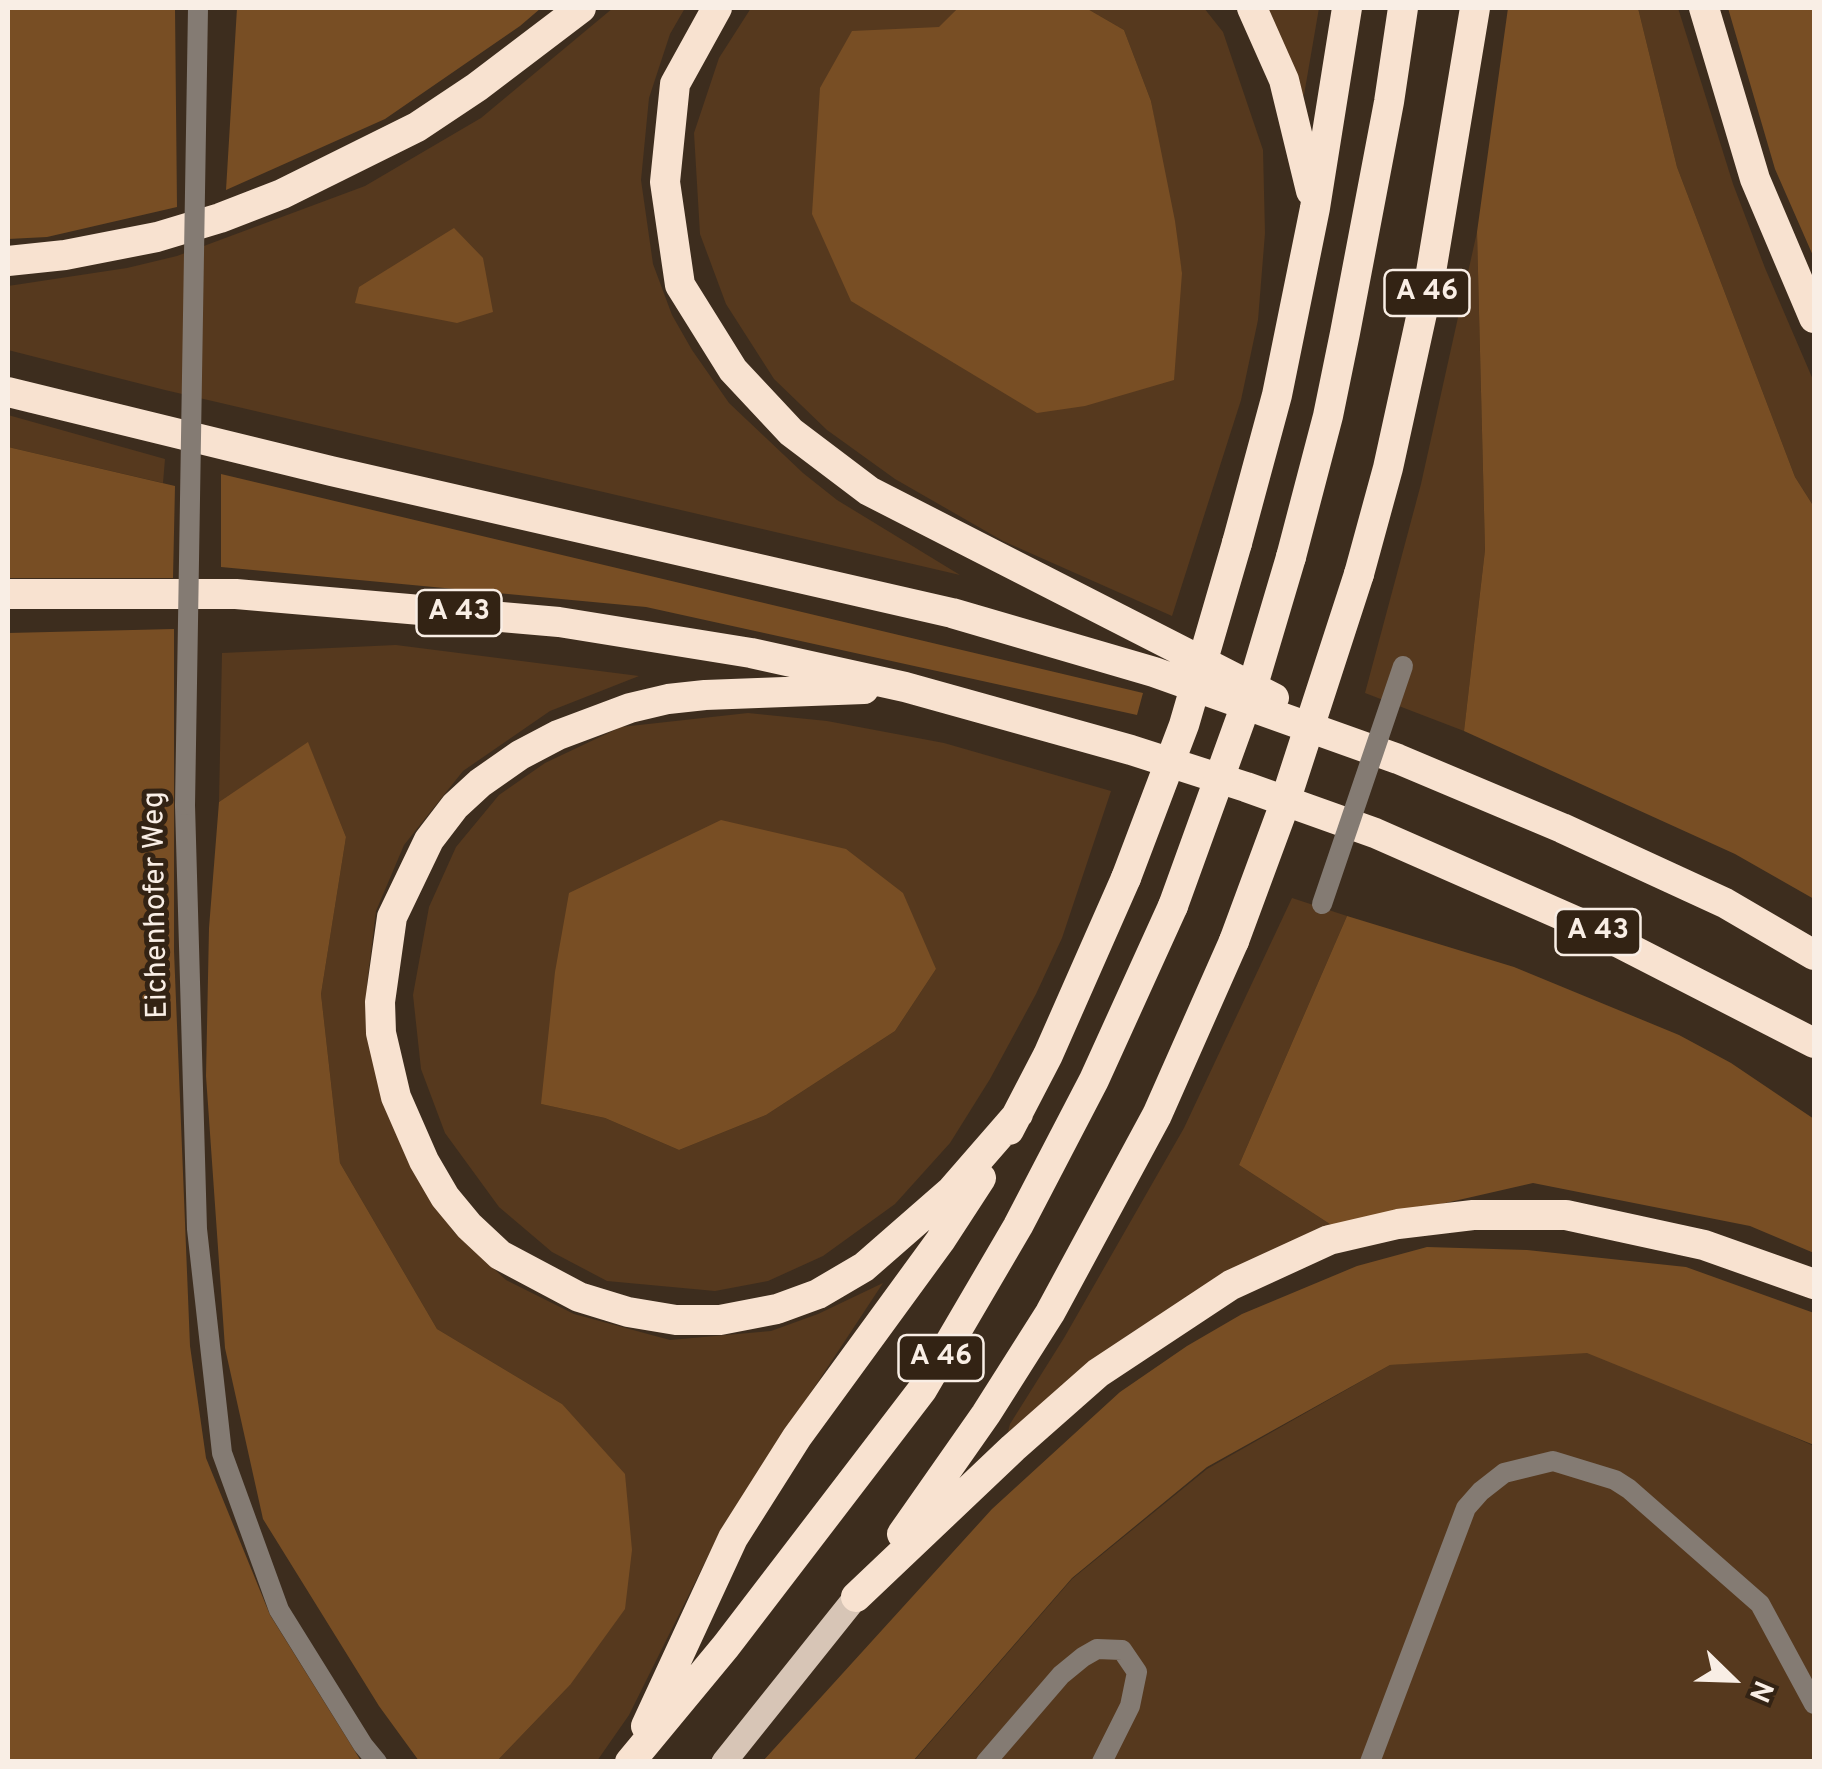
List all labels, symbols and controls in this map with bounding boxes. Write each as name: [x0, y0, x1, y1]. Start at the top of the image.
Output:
road number: A 46: [1384, 270, 1470, 316]
road number: A 43: [416, 590, 502, 636]
street label: Eichenhofer Weg: [138, 791, 178, 1019]
road number: A 43: [1556, 909, 1640, 955]
road number: A 46: [898, 1335, 984, 1381]
north arrow: [1682, 1629, 1782, 1729]
text: N: [1739, 1674, 1780, 1707]

